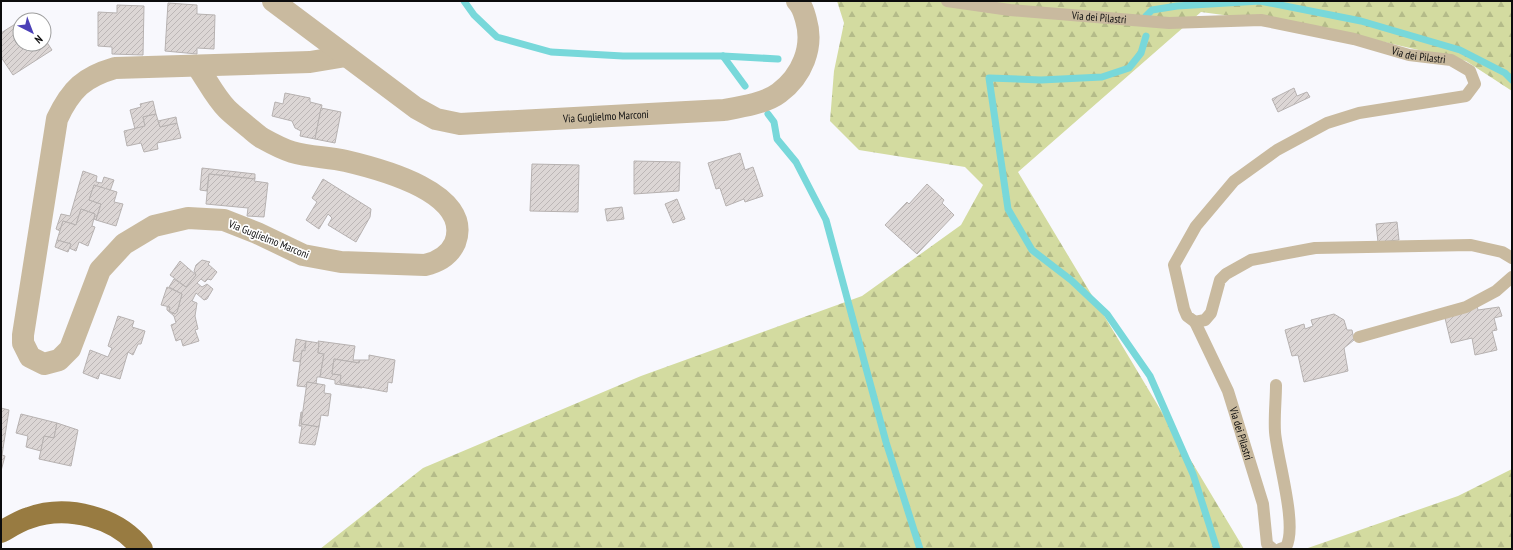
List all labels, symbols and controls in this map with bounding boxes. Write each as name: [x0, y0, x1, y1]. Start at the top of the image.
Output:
street label: Via dei Pilastri: [1070, 8, 1127, 26]
north arrow: [12, 12, 52, 52]
text: N: [32, 32, 46, 47]
street label: Via dei Pilastri: [1389, 43, 1447, 66]
street label: Via Guglielmo Marconi: [562, 107, 649, 126]
street label: Via Guglielmo Marconi: [226, 216, 311, 262]
street label: Via dei Pilastri: [1226, 404, 1256, 462]

